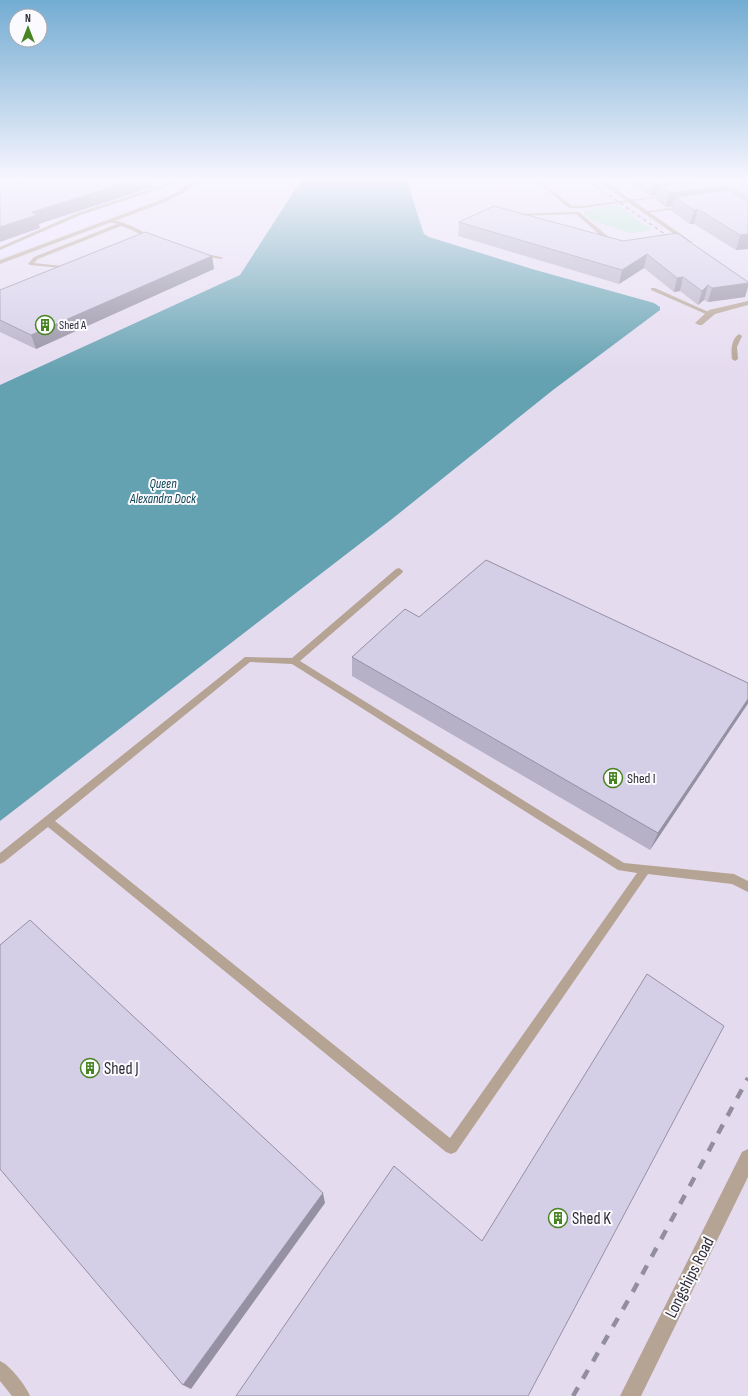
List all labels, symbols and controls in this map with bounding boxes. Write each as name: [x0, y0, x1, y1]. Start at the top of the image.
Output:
north arrow: [8, 8, 48, 48]
text: N: [25, 12, 31, 25]
building icon: Shed A: [34, 314, 56, 336]
place label: Shed A: [59, 318, 87, 333]
water label: Queen Alexandra Dock: [129, 476, 197, 507]
building icon: Shed I: [602, 767, 624, 789]
place label: Shed I: [627, 770, 656, 787]
building icon: Shed J: [79, 1057, 101, 1079]
place label: Shed J: [104, 1059, 139, 1079]
building icon: Shed K: [547, 1207, 569, 1229]
place label: Shed K: [572, 1209, 611, 1229]
street label: Longships Road: [661, 1234, 719, 1321]

